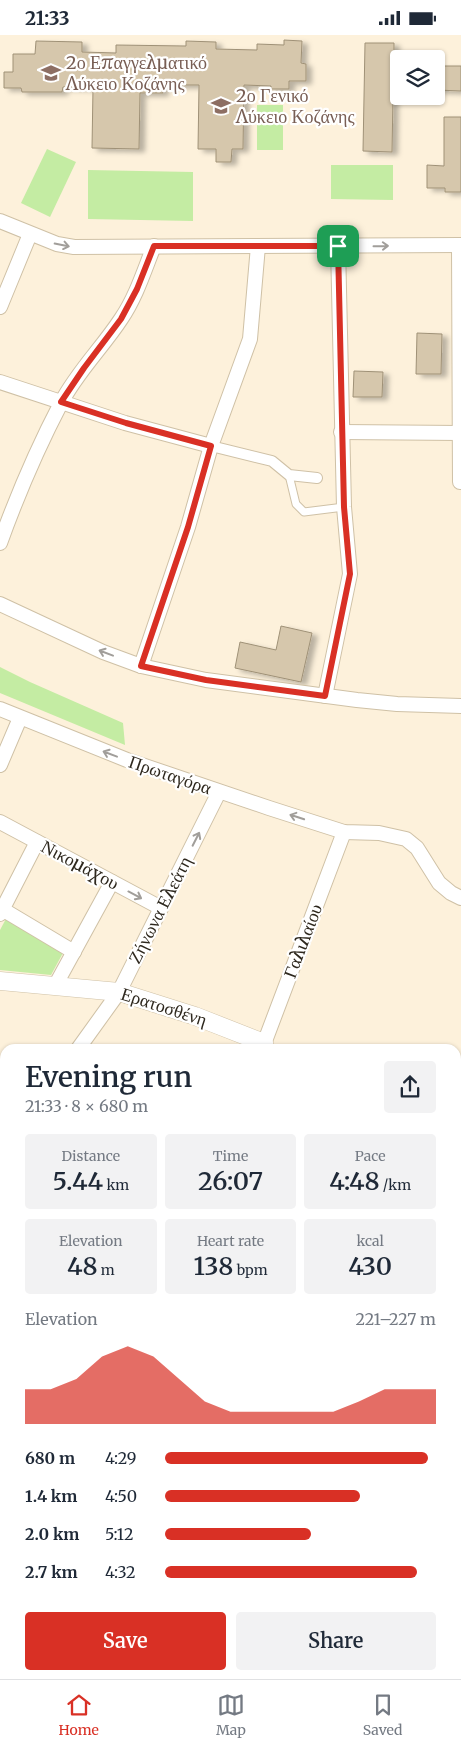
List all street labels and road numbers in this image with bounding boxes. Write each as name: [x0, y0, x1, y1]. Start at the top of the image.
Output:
street label: Πρωταγόρα: [126, 750, 215, 800]
street label: Νικομάχου: [37, 834, 123, 895]
street label: Ζήνωνα Ελεάτη: [123, 852, 196, 967]
street label: Γαλιλαίου: [278, 900, 327, 981]
street label: Ερατοσθένη: [118, 982, 210, 1031]

